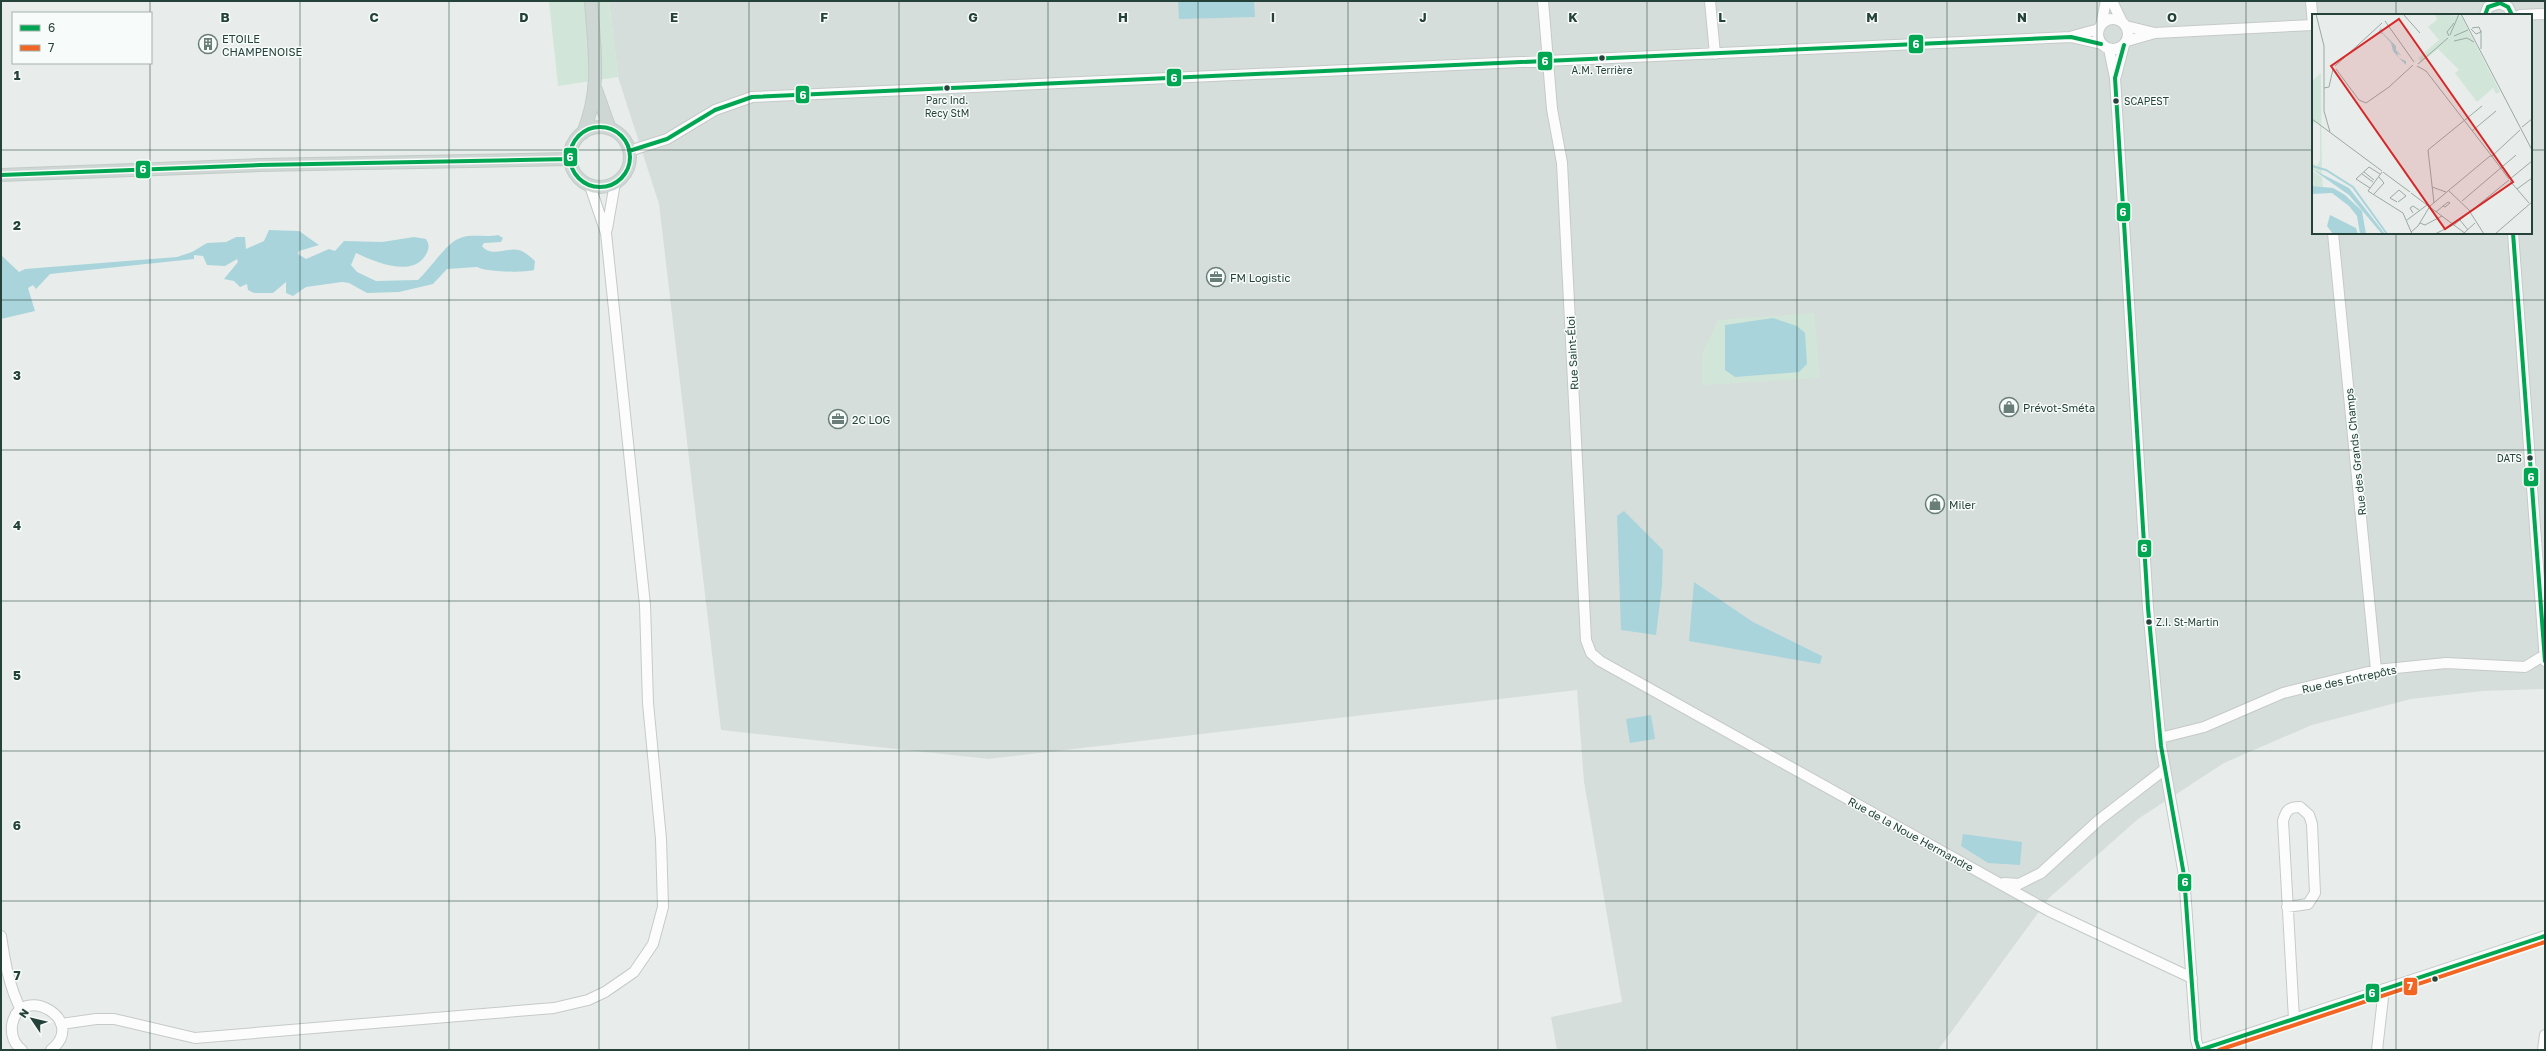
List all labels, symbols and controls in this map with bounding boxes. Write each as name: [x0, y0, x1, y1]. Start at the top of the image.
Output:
text: B: [220, 9, 230, 25]
text: C: [369, 9, 379, 25]
text: D: [519, 9, 529, 25]
text: E: [670, 9, 678, 25]
text: F: [820, 9, 828, 25]
text: G: [968, 9, 978, 25]
text: H: [1118, 9, 1128, 25]
text: I: [1271, 9, 1275, 25]
text: J: [1419, 9, 1427, 25]
text: K: [1568, 9, 1578, 25]
text: L: [1718, 9, 1726, 25]
text: M: [1866, 9, 1878, 25]
text: N: [2017, 9, 2027, 25]
text: O: [2167, 9, 2177, 25]
legend: [12, 12, 152, 64]
inset map: [2312, 14, 2532, 234]
text: 6: [48, 20, 55, 35]
place label: ETOILE CHAMPENOISE: [222, 32, 303, 58]
building icon: ETOILE CHAMPENOISE: [197, 33, 219, 55]
line badge: 6: [1908, 34, 1924, 54]
text: 6: [1913, 37, 1920, 50]
text: 7: [48, 40, 54, 55]
line badge: 6: [1537, 51, 1553, 71]
marker: A.M. Terrière: [1597, 53, 1607, 63]
text: 6: [1542, 54, 1549, 67]
place label: A.M. Terrière: [1572, 64, 1633, 76]
text: 1: [14, 67, 21, 83]
line badge: 6: [1166, 68, 1182, 87]
text: 6: [1171, 71, 1178, 84]
marker: Parc Ind. Recy StM: [942, 83, 952, 93]
line badge: 6: [795, 85, 810, 104]
text: 6: [800, 88, 807, 101]
place label: Parc Ind. Recy StM: [925, 94, 969, 119]
place label: SCAPEST: [2124, 95, 2169, 107]
marker: SCAPEST: [2111, 96, 2121, 106]
line badge: 6: [563, 147, 578, 167]
text: 6: [567, 150, 574, 163]
line badge: 6: [135, 160, 151, 179]
text: 6: [140, 162, 147, 175]
line badge: 6: [2116, 202, 2131, 222]
text: 6: [2120, 205, 2127, 218]
text: 2: [13, 217, 21, 233]
office icon: FM Logistic: [1205, 266, 1227, 288]
place label: FM Logistic: [1230, 271, 1290, 284]
street label: Rue Saint-Éloi: [1564, 316, 1580, 390]
text: 3: [13, 367, 21, 383]
street label: Rue des Grands Champs: [2342, 388, 2368, 516]
shop icon: Prévot-Sméta: [1998, 396, 2020, 418]
place label: Prévot-Sméta: [2023, 401, 2095, 414]
office icon: 2C LOG: [827, 408, 849, 430]
place label: 2C LOG: [852, 413, 891, 426]
place label: DATS: [2497, 452, 2522, 464]
marker: DATS: [2525, 453, 2535, 463]
line badge: 6: [2523, 467, 2539, 487]
text: 6: [2528, 470, 2535, 483]
shop icon: Miler: [1924, 493, 1946, 515]
place label: Miler: [1949, 498, 1976, 511]
text: 4: [13, 517, 21, 533]
line badge: 6: [2137, 539, 2152, 558]
text: 6: [2141, 541, 2148, 554]
place label: Z.I. St-Martin: [2156, 616, 2219, 628]
marker: Z.I. St-Martin: [2144, 617, 2154, 627]
street label: Rue des Entrepôts: [2300, 663, 2398, 695]
text: 5: [13, 667, 21, 683]
street label: Rue de la Noue Hermandre: [1846, 794, 1976, 874]
text: 6: [13, 817, 21, 833]
line badge: 6: [2177, 873, 2192, 892]
text: 6: [2182, 875, 2189, 888]
text: 7: [13, 967, 21, 983]
unlabelled marker: [2430, 974, 2440, 984]
line badge: 7: [2403, 977, 2418, 996]
text: 7: [2407, 979, 2413, 992]
line badge: 6: [2365, 983, 2380, 1003]
text: 6: [2369, 986, 2376, 999]
north arrow: [12, 999, 52, 1039]
text: N: [16, 1006, 31, 1020]

